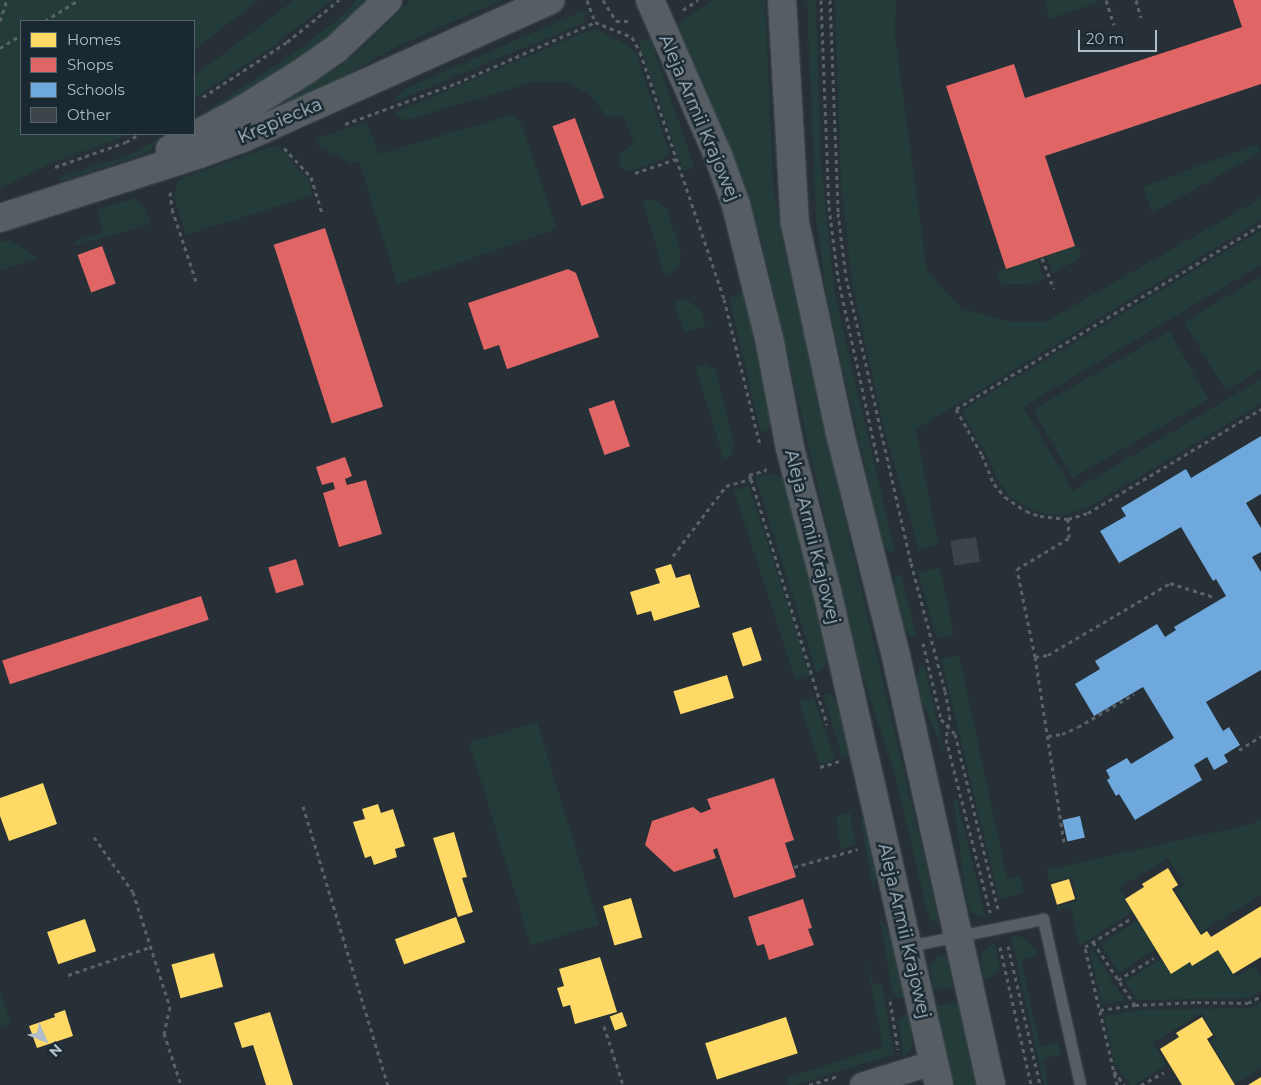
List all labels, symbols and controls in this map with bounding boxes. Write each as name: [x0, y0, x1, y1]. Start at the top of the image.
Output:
legend: [20, 20, 195, 135]
scale bar: [1081, 20, 1160, 52]
text: 20 m: [1086, 29, 1124, 48]
text: Homes: [67, 30, 121, 49]
street label: Aleja Armii Krajowej: [654, 31, 744, 205]
text: Shops: [67, 55, 113, 74]
text: Schools: [67, 80, 125, 99]
street label: Krępiecka: [235, 94, 325, 148]
text: Other: [67, 105, 111, 124]
street label: Aleja Armii Krajowej: [780, 447, 844, 627]
street label: Aleja Armii Krajowej: [873, 841, 935, 1021]
north arrow: [20, 1015, 70, 1065]
text: N: [45, 1040, 66, 1061]

